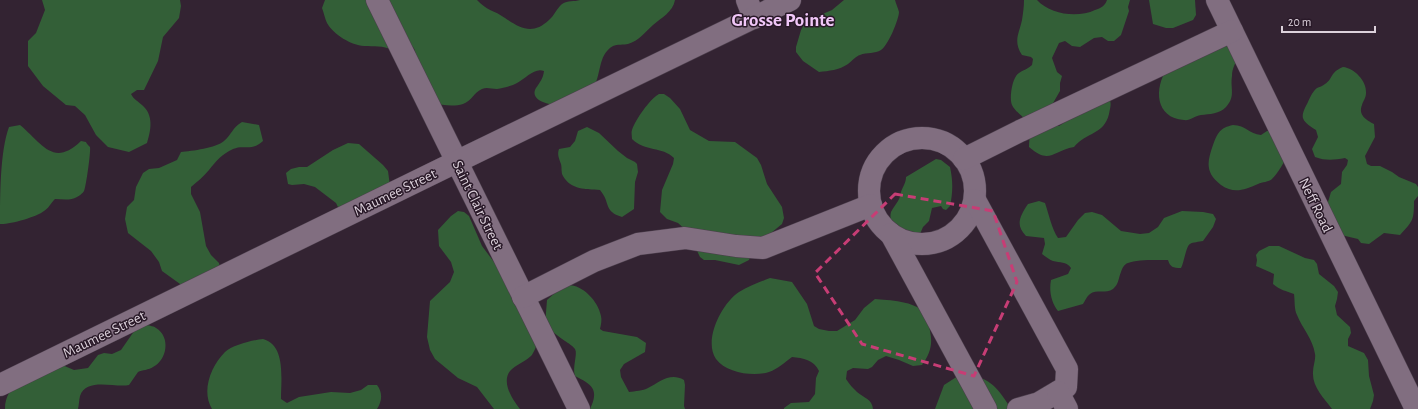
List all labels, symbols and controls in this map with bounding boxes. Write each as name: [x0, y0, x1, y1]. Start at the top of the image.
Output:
scale bar: [1282, 8, 1375, 34]
district label: Grosse Pointe: [732, 11, 835, 30]
text: 20 m: [1288, 16, 1311, 28]
street label: Saint Clair Street: [450, 158, 506, 252]
street label: Maumee Street: [352, 166, 439, 219]
street label: Neff Road: [1296, 176, 1335, 235]
street label: Maumee Street: [61, 308, 148, 361]

